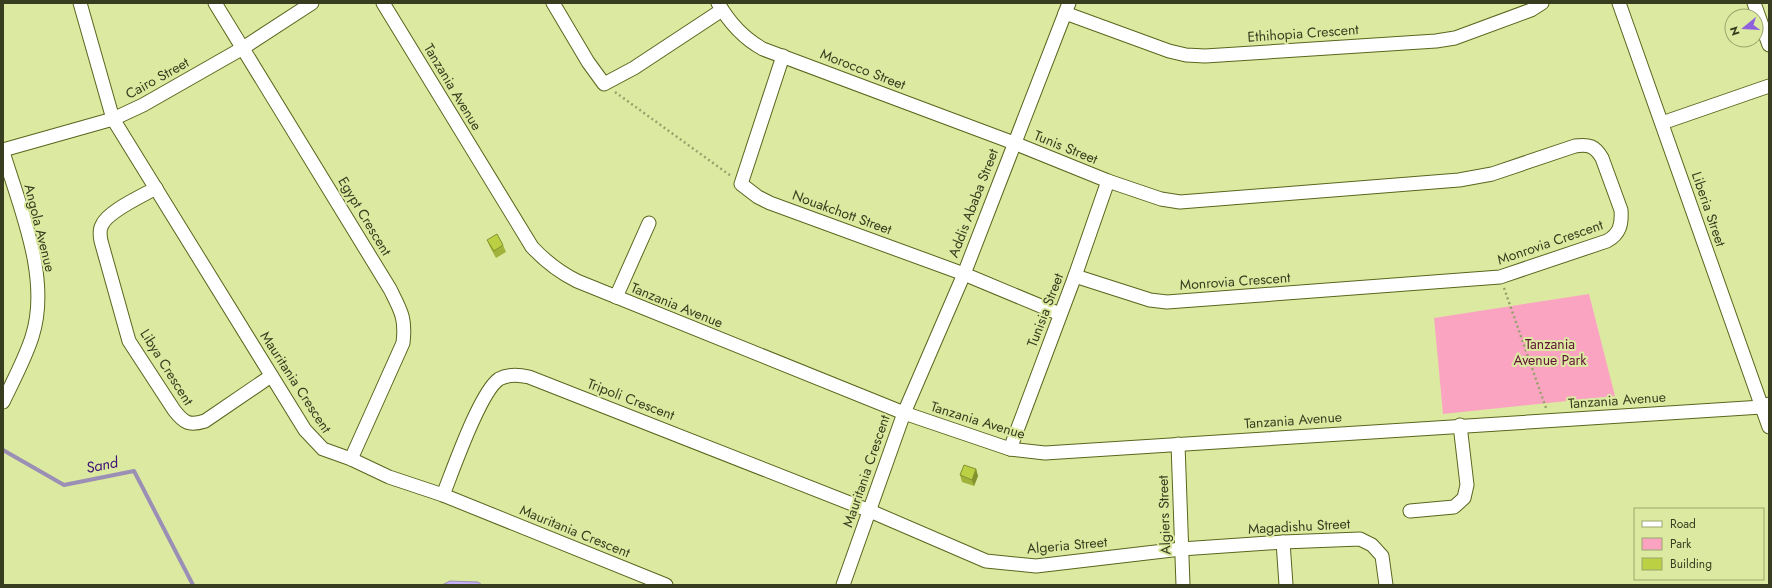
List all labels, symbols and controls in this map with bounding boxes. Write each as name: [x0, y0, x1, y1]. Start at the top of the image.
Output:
north arrow: [1724, 8, 1764, 48]
street label: Ethihopia Crescent: [1247, 19, 1360, 47]
text: N: [1726, 24, 1743, 38]
street label: Tanzania Avenue: [419, 40, 487, 134]
street label: Morocco Street: [817, 44, 909, 95]
street label: Cairo Street: [122, 52, 193, 104]
street label: Tunis Street: [1031, 125, 1101, 169]
street label: Addis Ababa Street: [943, 145, 1003, 260]
street label: Liberia Street: [1687, 169, 1731, 250]
street label: Egypt Crescent: [334, 173, 397, 260]
street label: Angola Avenue: [19, 182, 61, 274]
street label: Nouakchott Street: [789, 185, 895, 239]
street label: Monrovia Crescent: [1494, 214, 1606, 269]
street label: Monrovia Crescent: [1179, 267, 1292, 295]
street label: Tunisia Street: [1022, 270, 1068, 350]
street label: Tanzania Avenue: [628, 277, 726, 333]
street label: Libya Crescent: [136, 325, 199, 409]
street label: Mauritania Crescent: [256, 327, 337, 437]
park label: Tanzania Avenue Park: [1514, 334, 1587, 370]
street label: Tripoli Crescent: [584, 373, 678, 425]
street label: Tanzania Avenue: [1567, 387, 1667, 413]
street label: Tanzania Avenue: [928, 396, 1028, 444]
street label: Tanzania Avenue: [1243, 407, 1343, 433]
street label: Mauritania Crescent: [837, 412, 895, 530]
water label: Sand: [84, 451, 121, 479]
street label: Algiers Street: [1153, 474, 1175, 555]
street label: Mauritania Crescent: [517, 500, 634, 563]
legend: [1634, 508, 1764, 580]
street label: Magadishu Street: [1247, 513, 1351, 539]
text: Road: [1670, 515, 1696, 533]
street label: Algeria Street: [1026, 531, 1109, 558]
text: Park: [1670, 535, 1692, 553]
text: Building: [1670, 555, 1712, 573]

